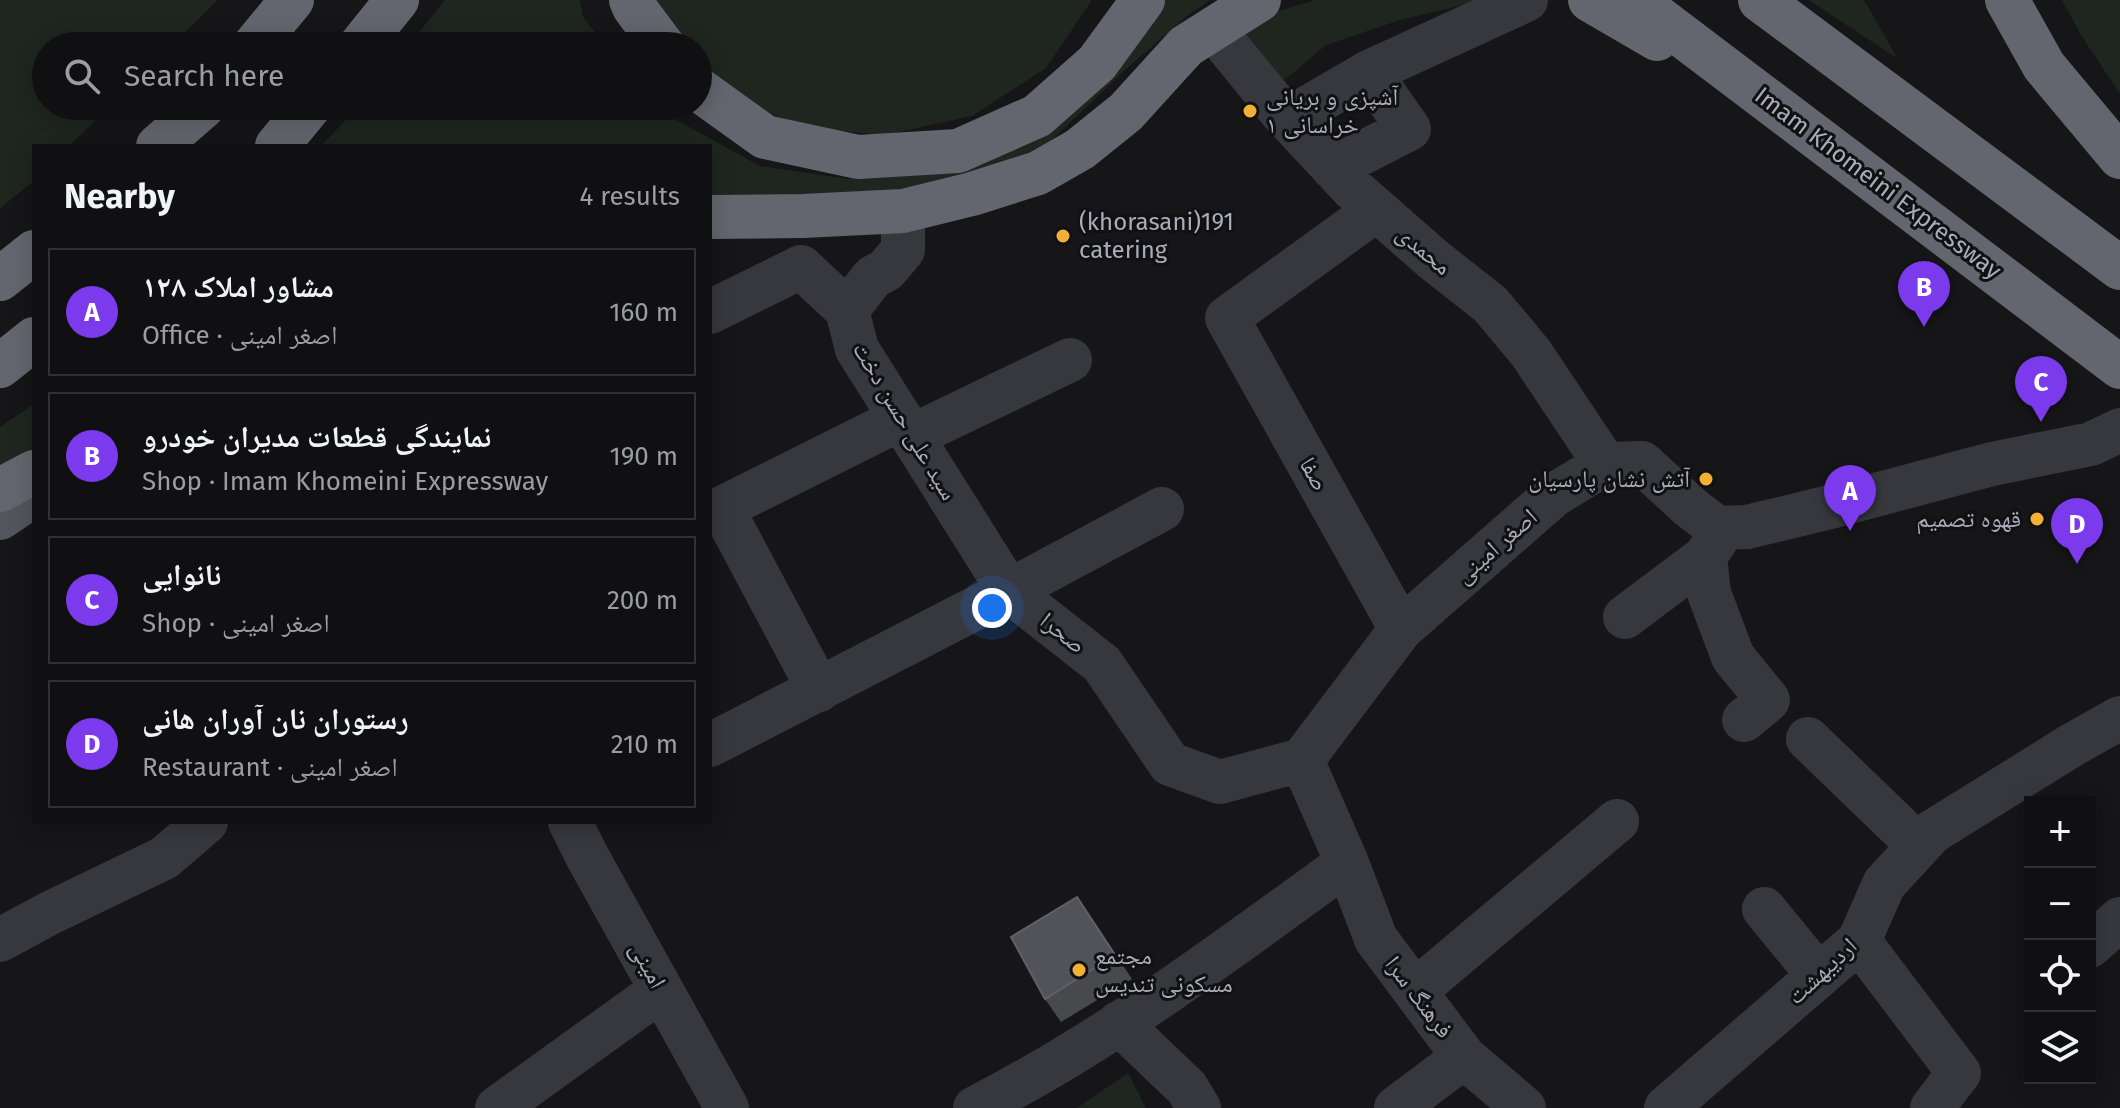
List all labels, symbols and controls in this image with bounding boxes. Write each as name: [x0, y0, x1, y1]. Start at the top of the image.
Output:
search box: [32, 32, 712, 120]
icon: search: [60, 54, 104, 98]
text: Search here: [124, 58, 284, 94]
street label: Imam Khomeini Expressway: [1749, 81, 2007, 285]
place label: آشپزی و بریانی خراسانی ۱: [1266, 83, 1399, 139]
marker: آشپزی و بریانی خراسانی ۱: [1241, 102, 1259, 120]
text: Nearby: [64, 176, 175, 217]
text: 4 results: [579, 181, 680, 212]
place label: (khorasani)191 catering: [1079, 208, 1234, 264]
street label: محمدی: [1391, 219, 1457, 281]
marker: (khorasani)191 catering: [1054, 227, 1072, 245]
pin: B: [1898, 261, 1950, 327]
text: مشاور املاک ۱۲۸: [142, 269, 334, 305]
text: A: [84, 297, 100, 328]
text: 160 m: [609, 297, 678, 328]
text: Office · اصغر امینی: [142, 320, 337, 351]
street label: سید علی حسن دخت: [847, 337, 963, 505]
pin: C: [2015, 356, 2067, 422]
text: نمایندگی قطعات مدیران خودرو: [142, 419, 491, 455]
text: B: [84, 441, 100, 472]
text: 190 m: [609, 441, 678, 472]
street label: صفا: [1293, 452, 1335, 496]
place label: آتش نشان پارسیان: [1528, 465, 1691, 493]
pin: A: [1824, 465, 1876, 531]
text: Shop · Imam Khomeini Expressway: [142, 466, 548, 497]
marker: آتش نشان پارسیان: [1697, 470, 1715, 488]
pin: D: [2051, 498, 2103, 564]
street label: اصغر امینی: [1449, 503, 1543, 589]
place label: قهوه تصمیم: [1916, 505, 2021, 535]
marker: قهوه تصمیم: [2028, 510, 2046, 528]
text: نانوایی: [142, 557, 221, 593]
text: C: [85, 585, 99, 616]
text: 200 m: [607, 585, 678, 616]
your location: [972, 588, 1012, 628]
street label: صحرا: [1035, 606, 1091, 660]
text: Shop · اصغر امینی: [142, 608, 330, 639]
text: رستوران نان آوران هانی: [142, 701, 409, 737]
text: D: [84, 729, 100, 760]
text: 210 m: [611, 729, 678, 760]
text: Restaurant · اصغر امینی: [142, 752, 398, 783]
map controls: [2024, 796, 2096, 1084]
button: +: [2024, 796, 2096, 868]
button: −: [2024, 868, 2096, 940]
street label: اردیبهشت: [1781, 932, 1863, 1010]
street label: امینی: [624, 937, 672, 993]
button: locate: [2024, 940, 2096, 1012]
place label: مجتمع مسکونی تندیس: [1095, 942, 1233, 998]
street label: فرهنگ سرا: [1379, 951, 1459, 1043]
marker: مجتمع مسکونی تندیس: [1070, 961, 1088, 979]
button: layers: [2024, 1012, 2096, 1084]

